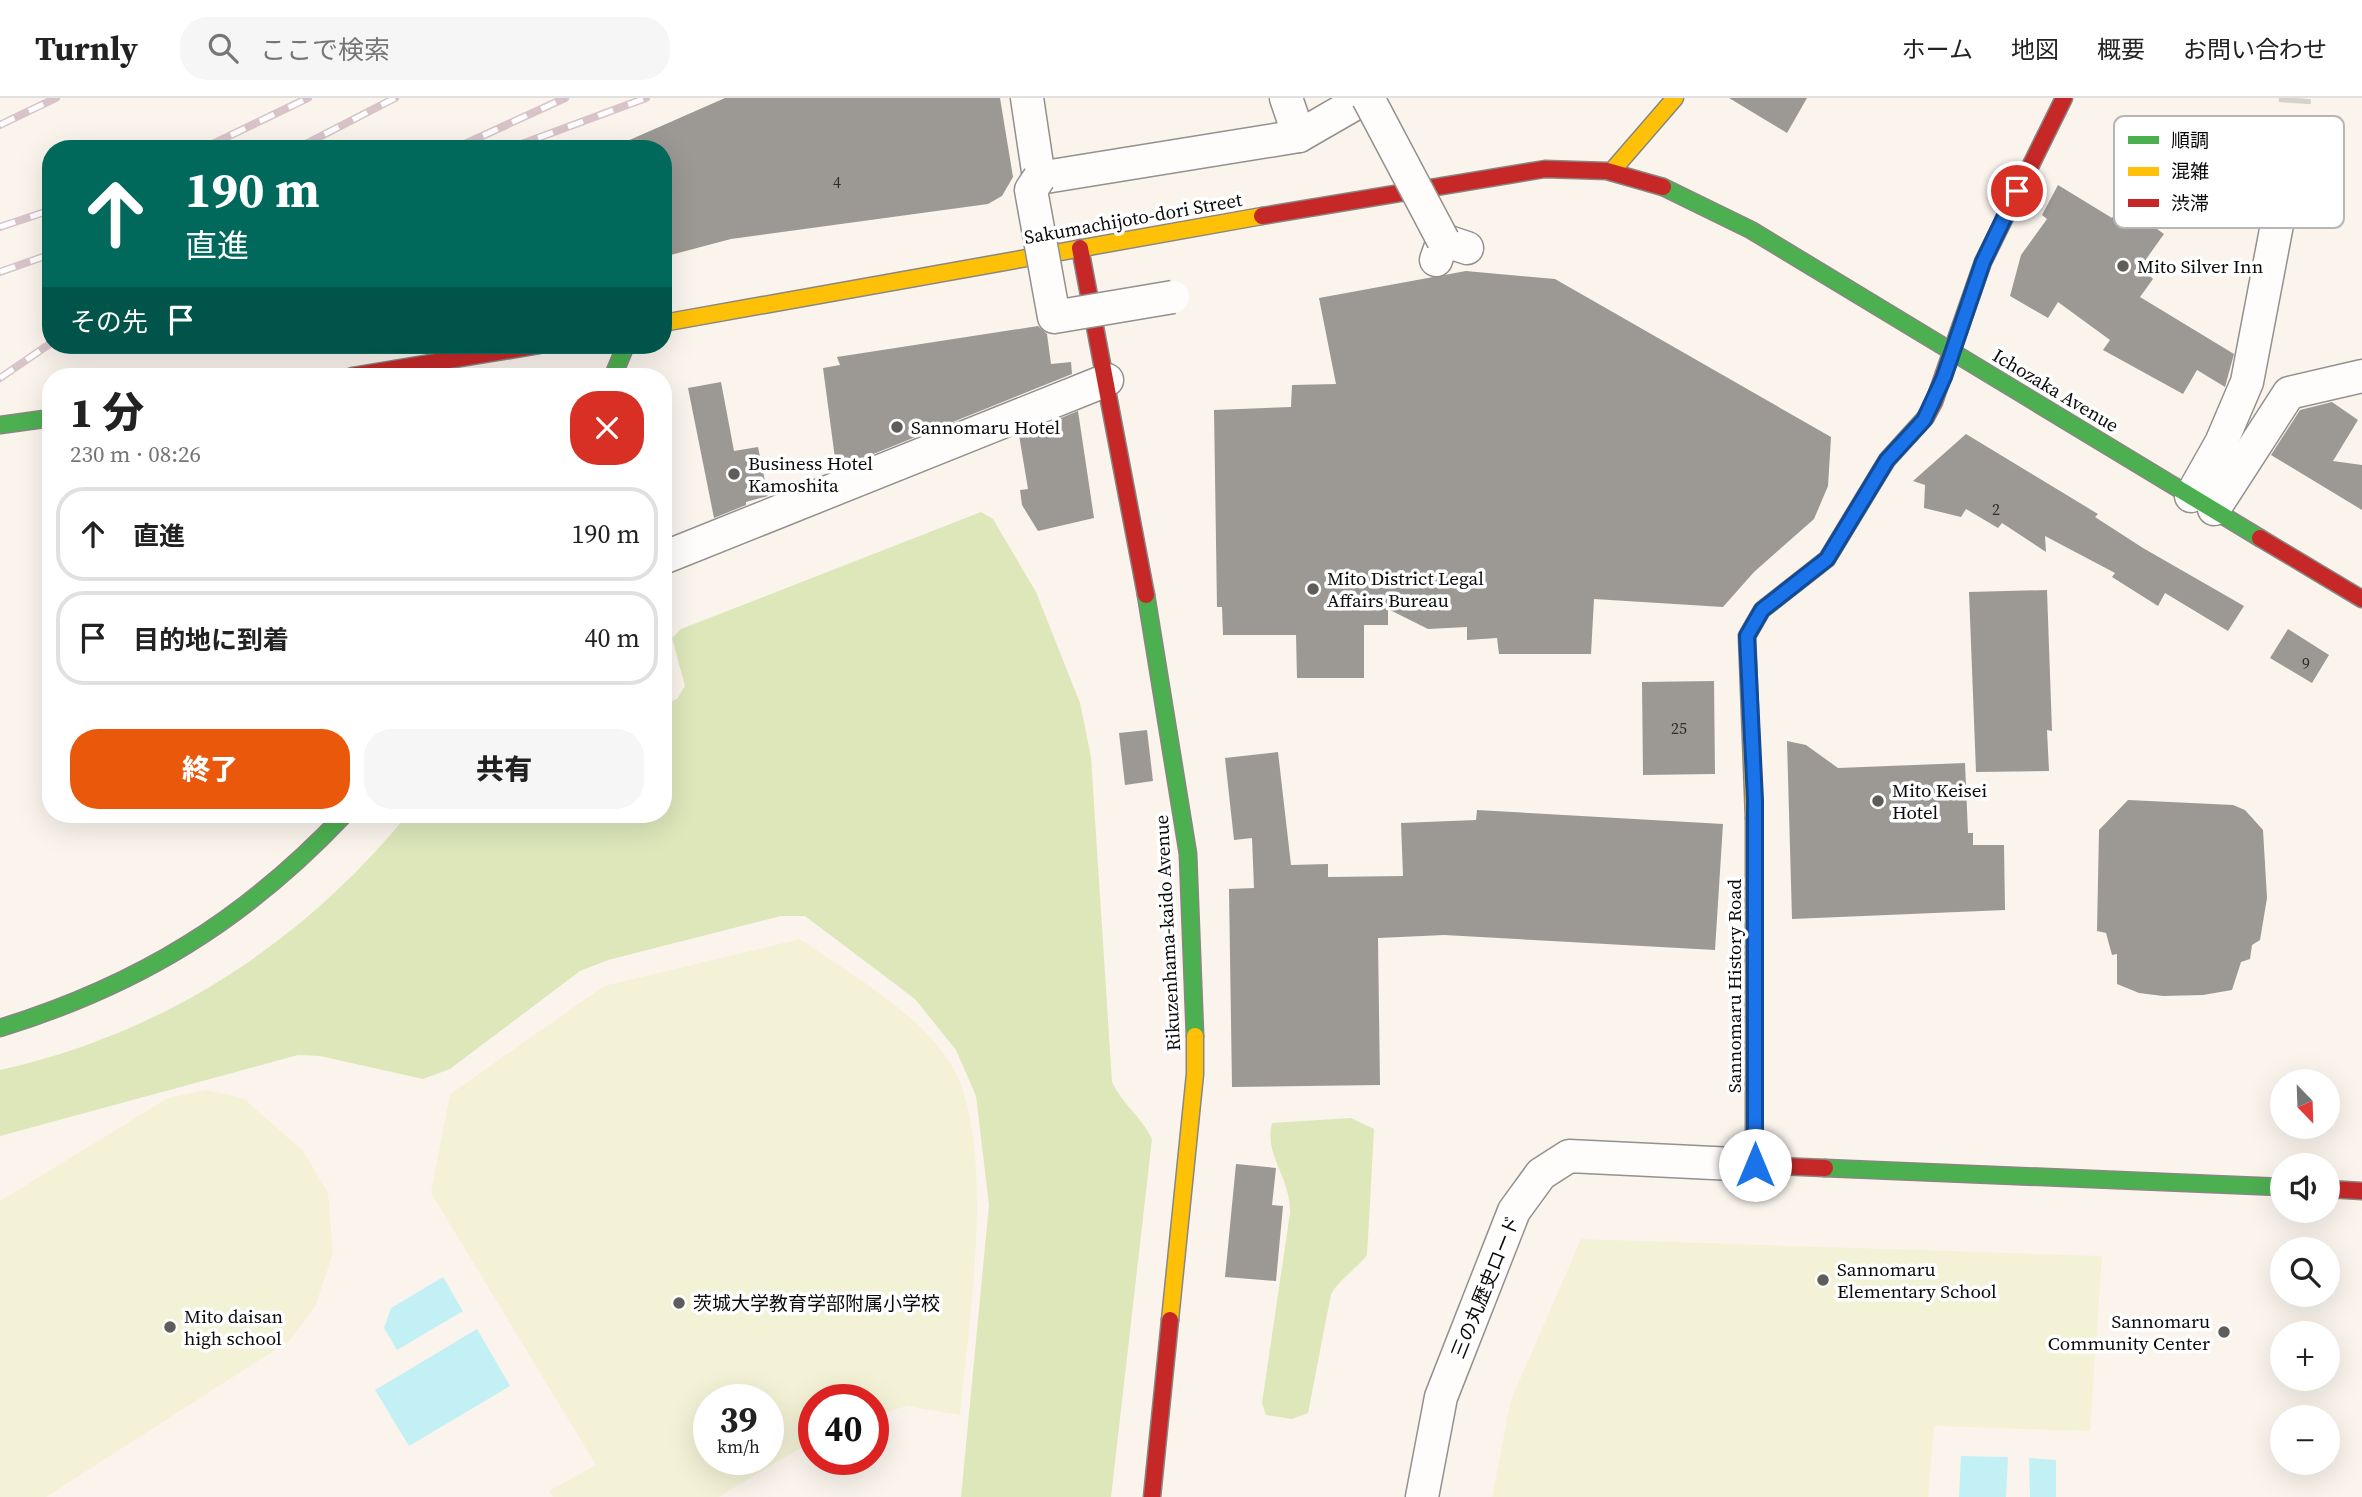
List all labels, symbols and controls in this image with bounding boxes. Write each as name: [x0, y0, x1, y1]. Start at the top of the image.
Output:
search box: [180, 17, 670, 80]
text: Turnly: [35, 26, 138, 71]
icon: search: [204, 29, 242, 67]
text: ここで検索: [260, 32, 390, 68]
text: ホーム: [1902, 33, 1973, 66]
text: 地図: [2011, 33, 2059, 66]
text: 概要: [2097, 33, 2145, 66]
text: お問い合わせ: [2183, 33, 2327, 66]
legend: [2114, 116, 2344, 228]
text: 順調: [2171, 127, 2209, 153]
text: 190 m: [185, 156, 320, 223]
text: 混雑: [2171, 158, 2209, 184]
pin: [1987, 161, 2047, 221]
icon: ahead: [70, 168, 161, 259]
house number: 4: [833, 171, 841, 193]
icon: arrive: [1998, 172, 2036, 210]
street label: Sakumachijoto-dori Street: [1022, 186, 1245, 250]
text: 渋滞: [2171, 190, 2209, 216]
text: 直進: [185, 224, 249, 268]
place label: Mito Silver Inn: [2137, 253, 2263, 279]
marker: Mito Silver Inn: [2115, 258, 2131, 274]
icon: arrive: [162, 301, 200, 339]
text: その先: [70, 304, 148, 340]
street label: Ichozaka Avenue: [1988, 342, 2124, 438]
text: 1 分: [70, 383, 144, 441]
button: close: [570, 391, 644, 465]
place label: Sannomaru Hotel: [911, 414, 1061, 440]
marker: Sannomaru Hotel: [889, 419, 905, 435]
text: 230 m · 08:26: [70, 438, 201, 470]
place label: Business Hotel Kamoshita: [748, 450, 873, 498]
marker: Business Hotel Kamoshita: [726, 466, 742, 482]
house number: 2: [1992, 498, 2000, 520]
icon: ahead: [74, 515, 112, 553]
text: 190 m: [572, 516, 640, 552]
text: 直進: [133, 518, 185, 554]
place label: Mito District Legal Affairs Bureau: [1327, 565, 1484, 613]
marker: Mito District Legal Affairs Bureau: [1305, 581, 1321, 597]
icon: arrive: [74, 619, 112, 657]
text: 40 m: [585, 620, 640, 656]
text: 目的地に到着: [133, 622, 289, 658]
house number: 9: [2302, 652, 2310, 674]
house number: 25: [1671, 717, 1687, 739]
button: 終了: [70, 729, 350, 809]
button: 共有: [364, 729, 644, 809]
place label: Mito Keisei Hotel: [1892, 777, 1987, 825]
marker: Mito Keisei Hotel: [1870, 793, 1886, 809]
street label: Rikuzenhama-kaido Avenue: [1148, 814, 1186, 1052]
street label: Sannomaru History Road: [1721, 879, 1747, 1093]
north arrow: [2270, 1069, 2340, 1139]
map controls: [2270, 1069, 2340, 1475]
position arrow: [1718, 1128, 1792, 1202]
button: sound: [2270, 1153, 2340, 1223]
street label: 三の丸歴史ロード: [1444, 1212, 1526, 1362]
button: search: [2270, 1237, 2340, 1307]
place label: Sannomaru Elementary School: [1837, 1256, 1997, 1304]
marker: Sannomaru Elementary School: [1815, 1272, 1831, 1288]
place label: 茨城大学教育学部附属小学校: [693, 1290, 940, 1316]
marker: 茨城大学教育学部附属小学校: [671, 1295, 687, 1311]
place label: Mito daisan high school: [184, 1303, 283, 1351]
place label: Sannomaru Community Center: [2048, 1308, 2210, 1356]
marker: Mito daisan high school: [162, 1319, 178, 1335]
button: +: [2270, 1321, 2340, 1391]
marker: Sannomaru Community Center: [2216, 1324, 2232, 1340]
speed limit sign: 40: [798, 1384, 889, 1475]
text: 39: [720, 1396, 757, 1444]
button: −: [2270, 1405, 2340, 1475]
text: km/h: [717, 1434, 760, 1459]

